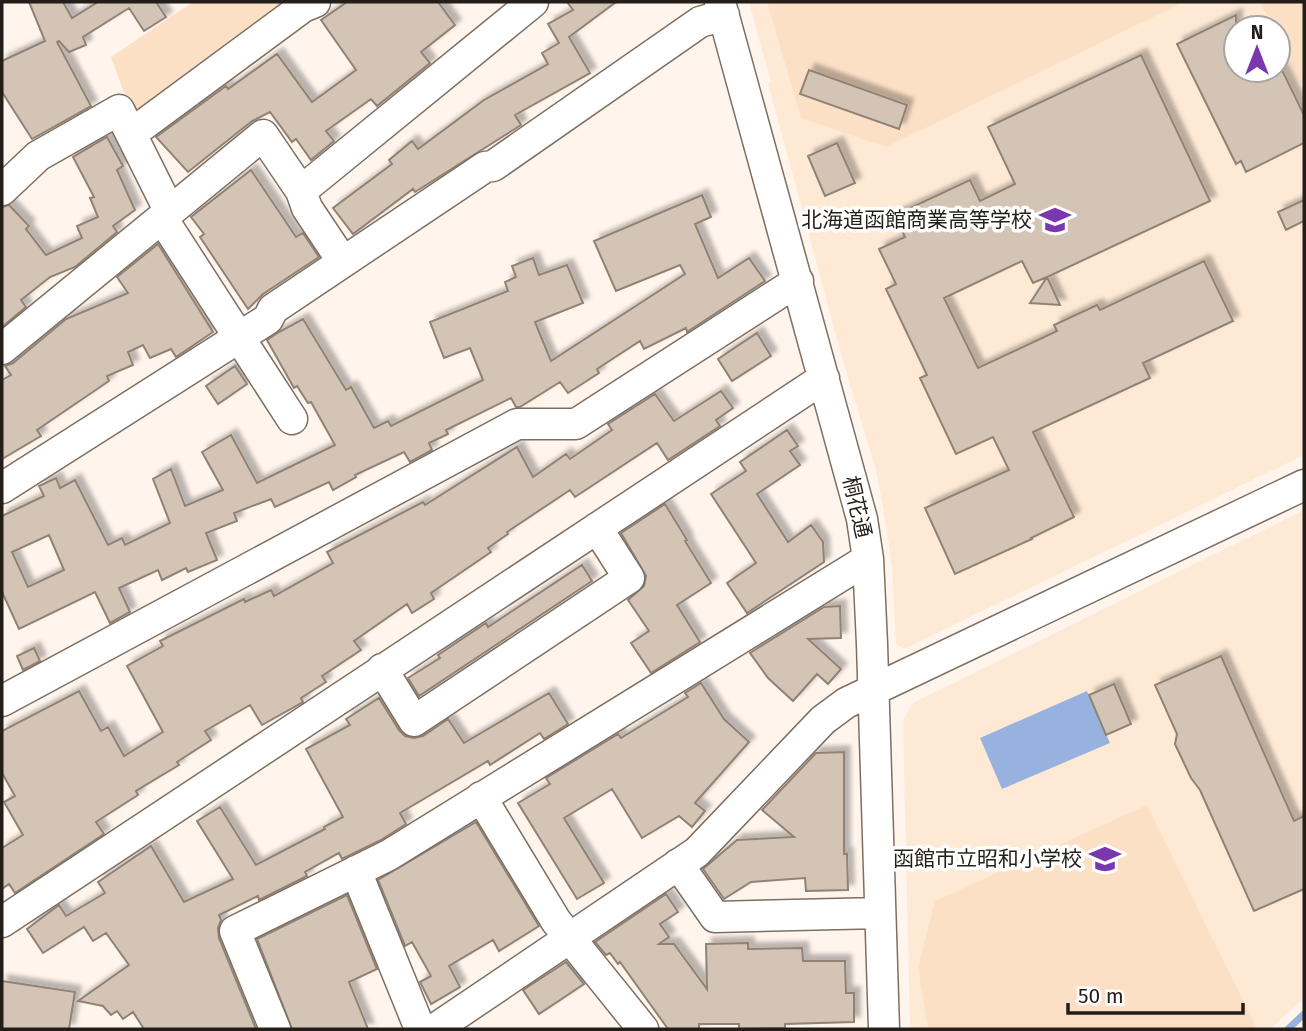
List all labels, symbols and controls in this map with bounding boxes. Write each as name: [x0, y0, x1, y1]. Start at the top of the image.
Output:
north arrow: [1222, 14, 1292, 84]
text: N: [1251, 21, 1263, 44]
school or university icon: 北海道函館商業高等学校: [1038, 203, 1072, 237]
place label: 北海道函館商業高等学校: [801, 207, 1032, 233]
street label: 桐花通: [837, 473, 877, 541]
school or university icon: 函館市立昭和小学校: [1088, 842, 1122, 876]
place label: 函館市立昭和小学校: [893, 846, 1082, 872]
scale bar: [1068, 972, 1243, 1016]
text: 50 m: [1078, 983, 1124, 1009]

